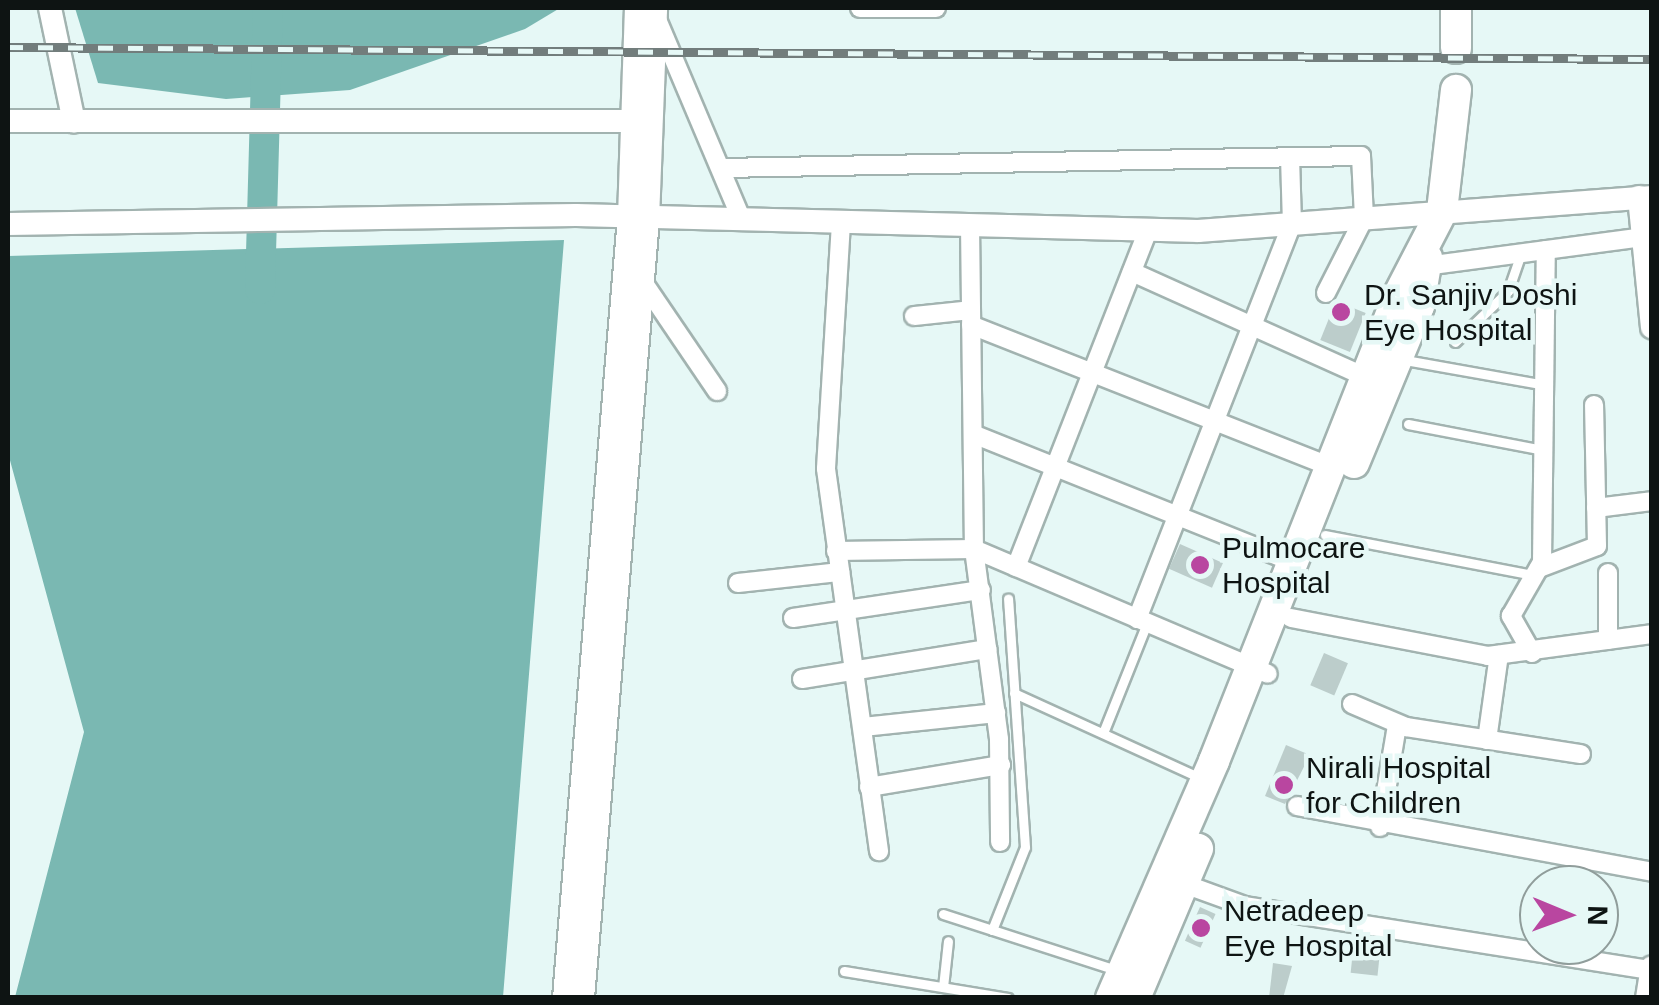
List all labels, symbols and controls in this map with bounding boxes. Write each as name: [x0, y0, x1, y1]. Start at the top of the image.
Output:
place label: Dr. Sanjiv Doshi Eye Hospital: [1364, 277, 1577, 348]
marker: Dr. Sanjiv Doshi Eye Hospital: [1328, 299, 1354, 325]
place label: Pulmocare Hospital: [1222, 530, 1365, 600]
marker: Pulmocare Hospital: [1187, 552, 1213, 578]
place label: Nirali Hospital for Children: [1306, 750, 1491, 820]
marker: Nirali Hospital for Children: [1271, 772, 1297, 798]
north arrow: [1519, 865, 1619, 965]
place label: Netradeep Eye Hospital: [1224, 893, 1392, 964]
text: N: [1582, 905, 1613, 926]
marker: Netradeep Eye Hospital: [1188, 915, 1214, 941]

